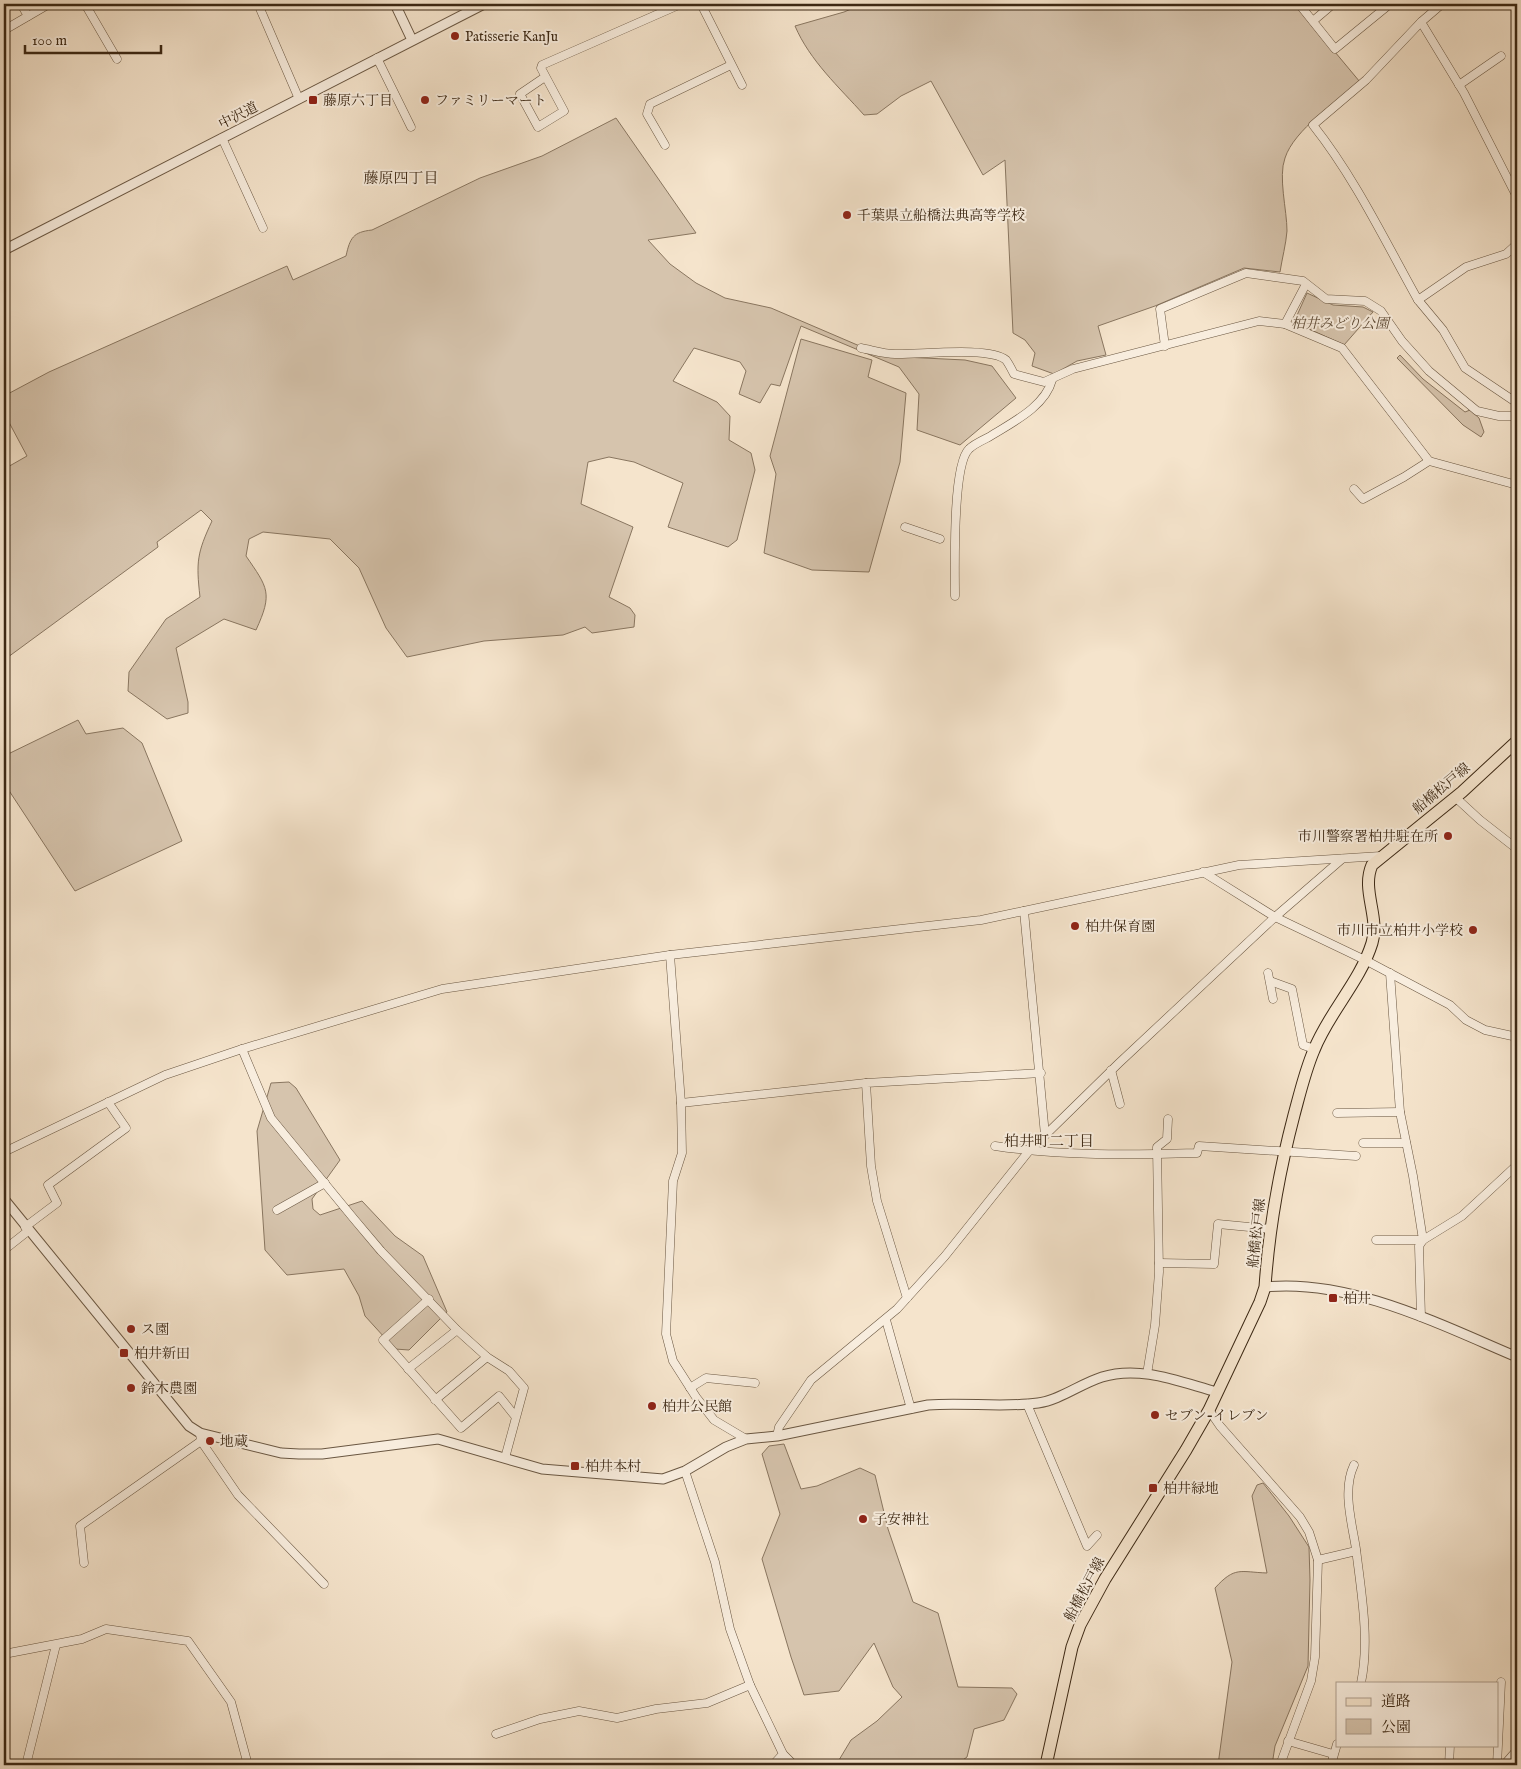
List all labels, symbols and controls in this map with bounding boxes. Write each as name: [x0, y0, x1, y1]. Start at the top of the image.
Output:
scale bar: [25, 22, 161, 54]
place label: Patisserie KanJu: [465, 28, 558, 46]
marker: Patisserie KanJu: [449, 30, 461, 42]
text: 100 m: [32, 31, 68, 50]
place label: 藤原六丁目: [323, 92, 393, 110]
place label: ファミリーマート: [435, 92, 547, 110]
marker: 藤原六丁目: [307, 94, 319, 106]
marker: ファミリーマート: [419, 94, 431, 106]
street label: 中沢道: [216, 98, 261, 133]
district label: 藤原四丁目: [363, 169, 439, 188]
place label: 千葉県立船橋法典高等学校: [857, 207, 1025, 225]
marker: 千葉県立船橋法典高等学校: [841, 209, 853, 221]
park label: 柏井みどり公園: [1291, 315, 1391, 333]
street label: 船橋松戸線: [1409, 759, 1474, 818]
place label: 市川警察署柏井駐在所: [1298, 828, 1438, 846]
marker: 市川警察署柏井駐在所: [1442, 830, 1454, 842]
place label: 柏井保育園: [1085, 918, 1155, 936]
marker: 柏井保育園: [1069, 920, 1081, 932]
place label: 市川市立柏井小学校: [1337, 922, 1463, 940]
marker: 市川市立柏井小学校: [1467, 924, 1479, 936]
district label: 柏井町二丁目: [1004, 1132, 1094, 1151]
street label: 船橋松戸線: [1244, 1197, 1270, 1269]
place label: 柏井: [1343, 1290, 1371, 1308]
marker: 柏井: [1327, 1292, 1339, 1304]
place label: ス園: [141, 1321, 169, 1339]
marker: ス園: [125, 1323, 137, 1335]
place label: 柏井新田: [134, 1345, 190, 1363]
marker: 柏井新田: [118, 1347, 130, 1359]
place label: 鈴木農園: [141, 1380, 197, 1398]
marker: 鈴木農園: [125, 1382, 137, 1394]
place label: 柏井公民館: [662, 1398, 732, 1416]
marker: 柏井公民館: [646, 1400, 658, 1412]
place label: セブン-イレブン: [1165, 1407, 1268, 1425]
marker: セブン-イレブン: [1149, 1409, 1161, 1421]
place label: 地蔵: [220, 1433, 248, 1451]
marker: 地蔵: [204, 1435, 216, 1447]
place label: 柏井本村: [585, 1458, 641, 1476]
marker: 柏井本村: [569, 1460, 581, 1472]
place label: 柏井緑地: [1163, 1480, 1219, 1498]
marker: 柏井緑地: [1147, 1482, 1159, 1494]
place label: 子安神社: [873, 1511, 929, 1529]
marker: 子安神社: [857, 1513, 869, 1525]
street label: 船橋松戸線: [1061, 1554, 1109, 1625]
legend: [1336, 1682, 1498, 1746]
text: 道路: [1381, 1692, 1411, 1711]
text: 公園: [1381, 1718, 1411, 1737]

